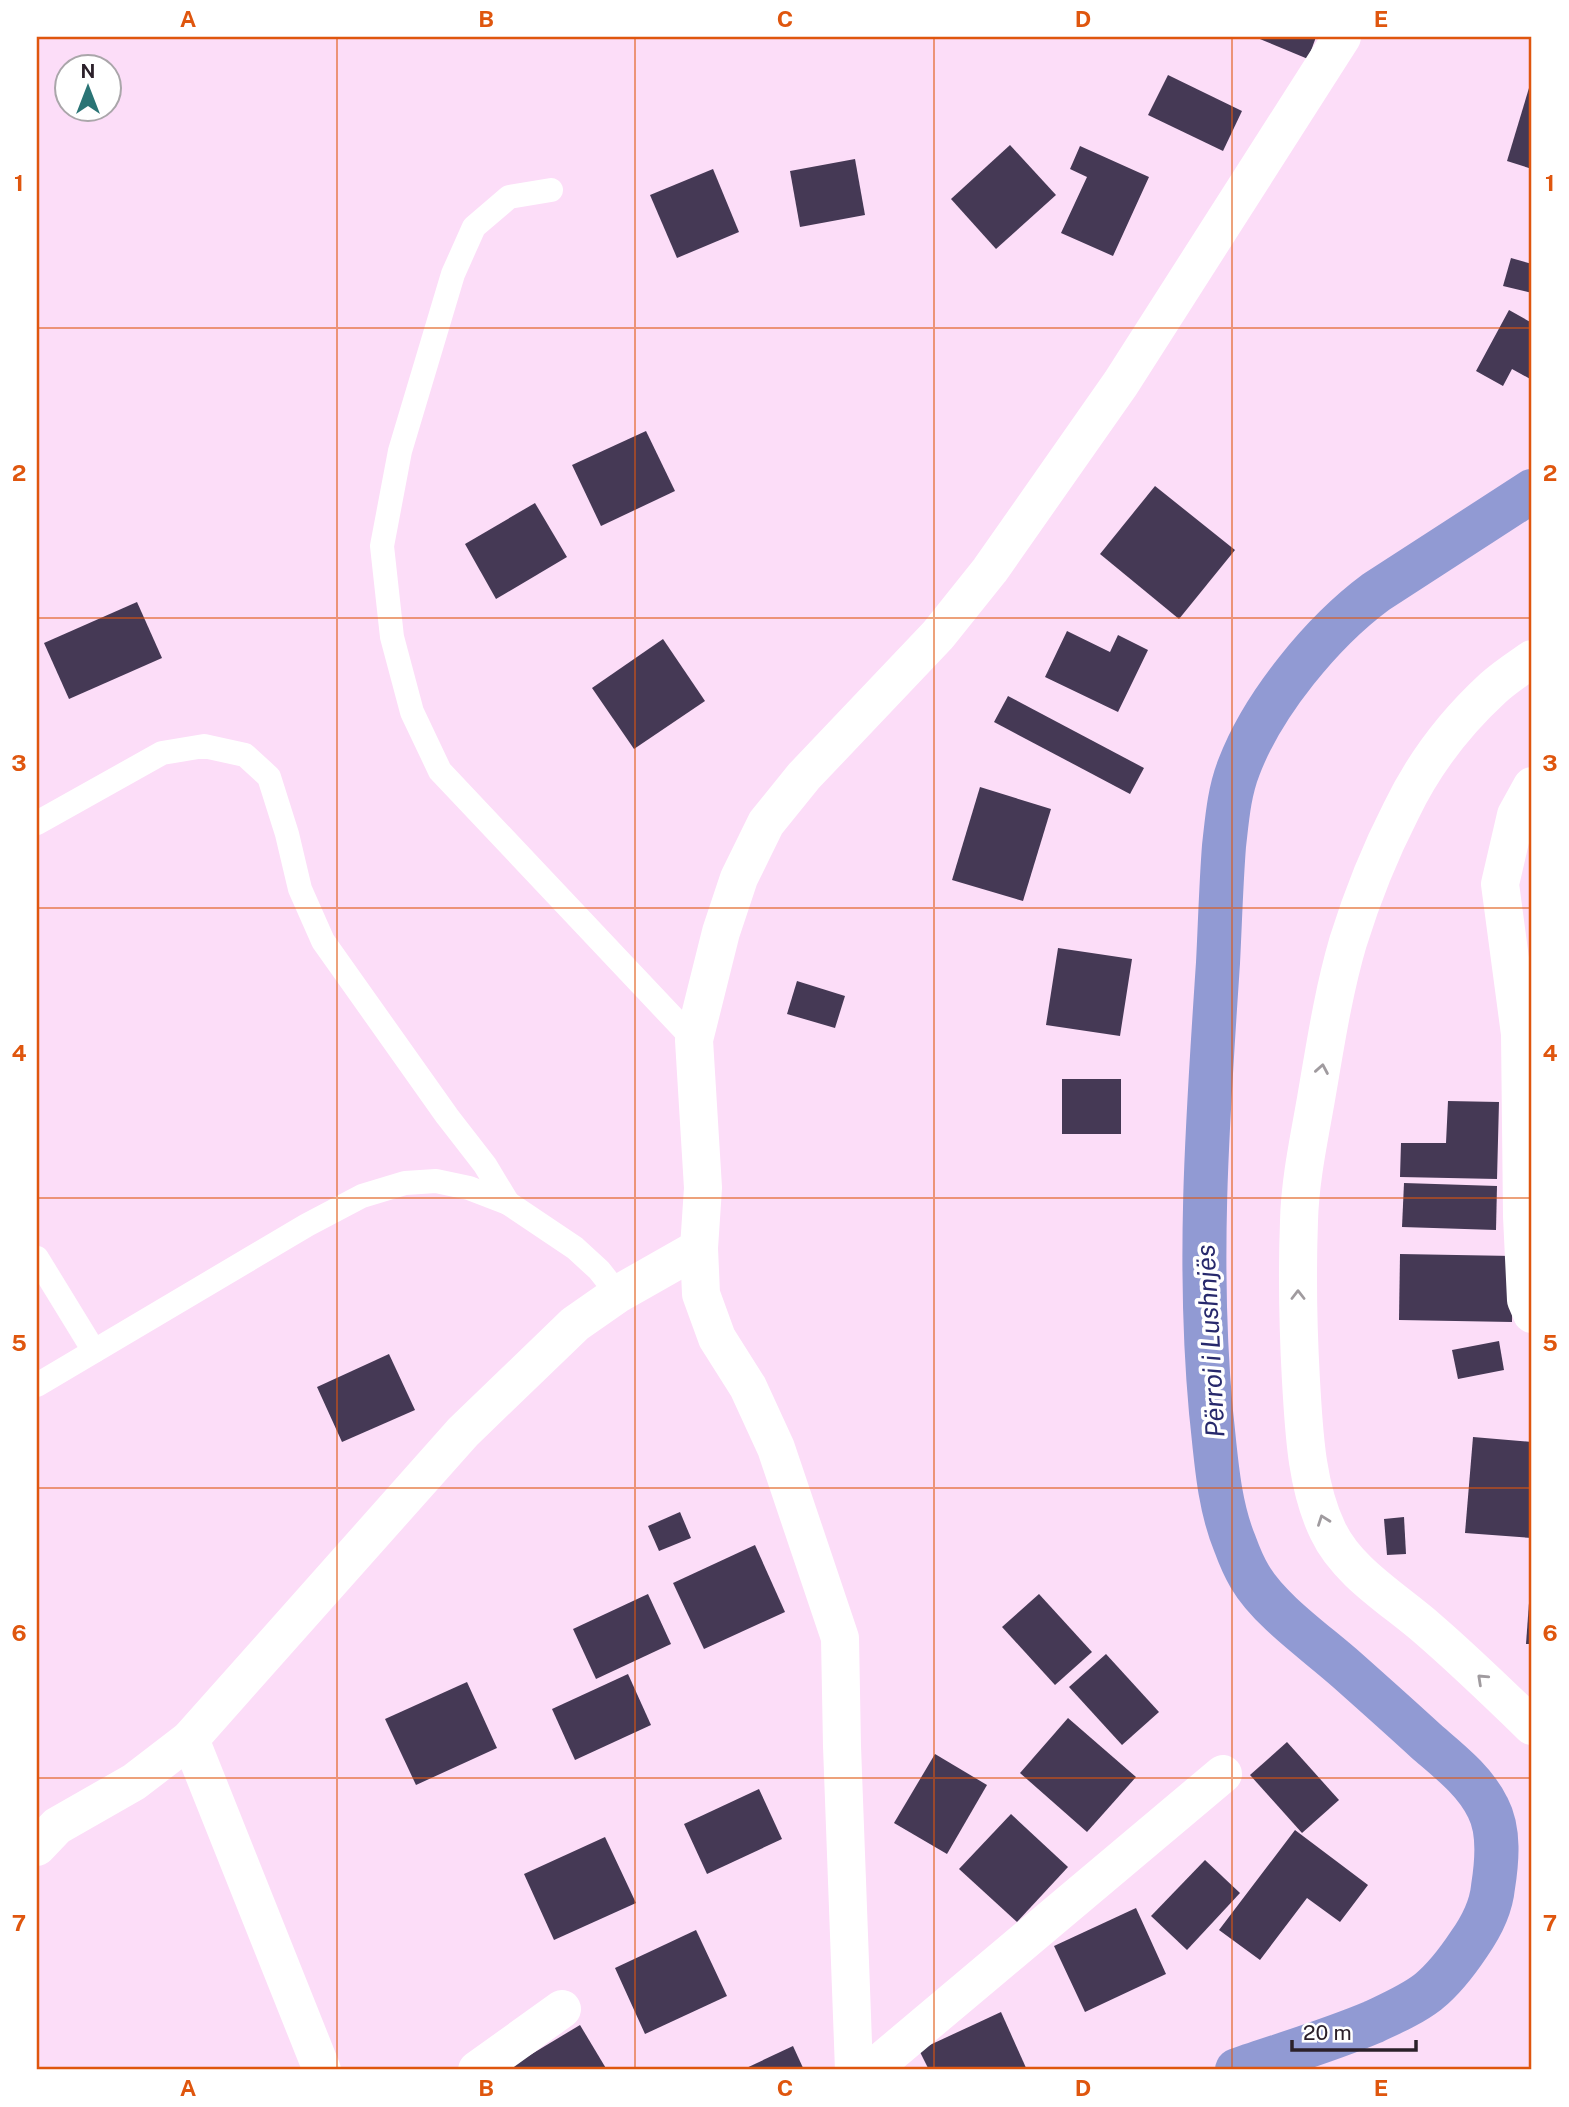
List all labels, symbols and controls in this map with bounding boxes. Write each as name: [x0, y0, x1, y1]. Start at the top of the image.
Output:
text: A: [180, 5, 197, 32]
text: B: [478, 5, 494, 32]
text: C: [777, 5, 793, 32]
text: D: [1075, 5, 1091, 32]
text: E: [1374, 5, 1388, 32]
north arrow: [52, 52, 122, 122]
text: N: [81, 60, 95, 82]
text: 1: [14, 169, 24, 196]
text: 1: [1545, 169, 1555, 196]
text: 2: [12, 459, 26, 486]
text: 2: [1543, 459, 1557, 486]
text: 3: [11, 749, 27, 776]
text: 3: [1542, 749, 1558, 776]
text: 4: [11, 1039, 27, 1066]
text: 4: [1542, 1039, 1558, 1066]
one-way arrow: [1314, 1063, 1329, 1075]
water label: Përroi i Lushnjës: [1189, 1244, 1231, 1438]
one-way arrow: [1290, 1289, 1306, 1299]
text: 5: [11, 1329, 27, 1356]
text: 5: [1542, 1329, 1558, 1356]
one-way arrow: [1318, 1514, 1332, 1526]
text: 6: [11, 1619, 27, 1646]
text: 6: [1542, 1619, 1558, 1646]
one-way arrow: [1477, 1675, 1490, 1687]
text: 7: [12, 1909, 26, 1936]
text: 7: [1543, 1909, 1557, 1936]
scale bar: [1292, 2009, 1417, 2053]
text: 20 m: [1303, 2020, 1352, 2045]
text: A: [180, 2074, 197, 2101]
text: B: [478, 2074, 494, 2101]
text: C: [777, 2074, 793, 2101]
text: D: [1075, 2074, 1091, 2101]
text: E: [1374, 2074, 1388, 2101]

